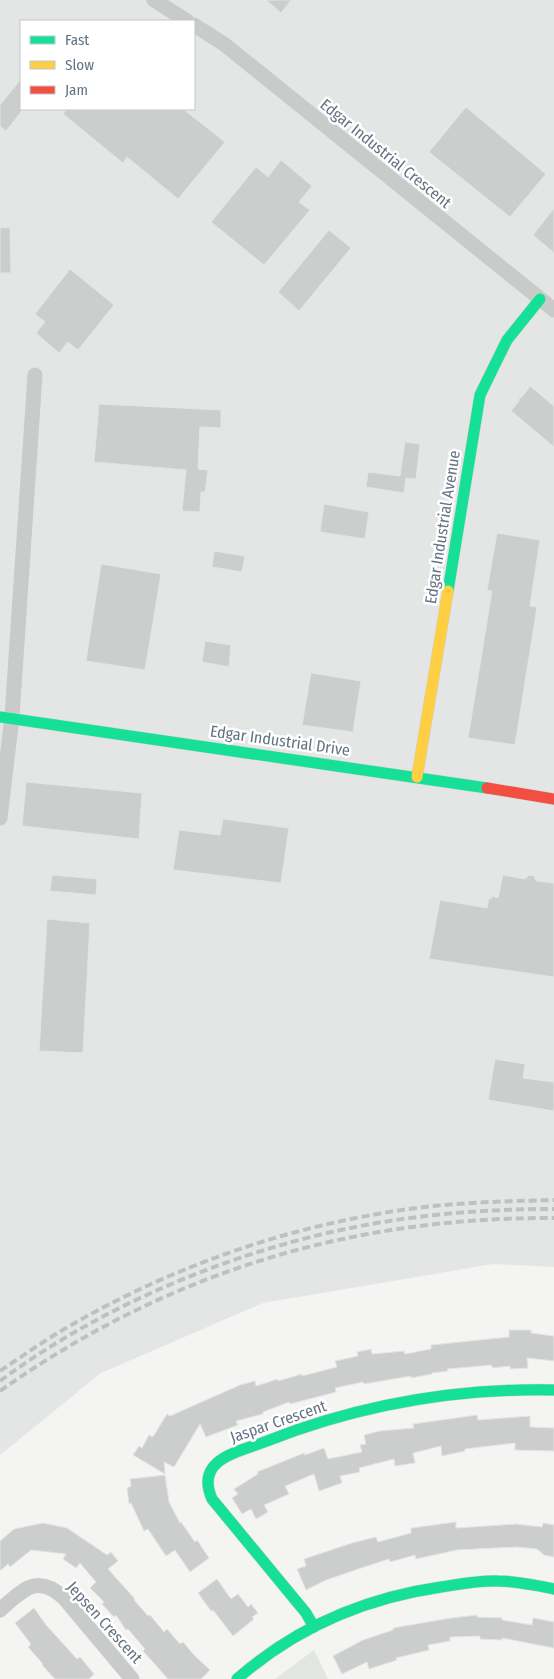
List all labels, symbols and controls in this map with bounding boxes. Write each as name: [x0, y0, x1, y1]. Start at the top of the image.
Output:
legend: [20, 20, 195, 110]
text: Fast: [65, 31, 89, 49]
text: Slow: [65, 56, 94, 74]
text: Jam: [65, 81, 88, 99]
street label: Edgar Industrial Crescent: [316, 95, 456, 213]
street label: Edgar Industrial Avenue: [421, 449, 464, 605]
street label: Edgar Industrial Drive: [209, 721, 351, 760]
street label: Jaspar Crescent: [228, 1396, 329, 1447]
street label: Jepsen Crescent: [63, 1577, 147, 1668]

